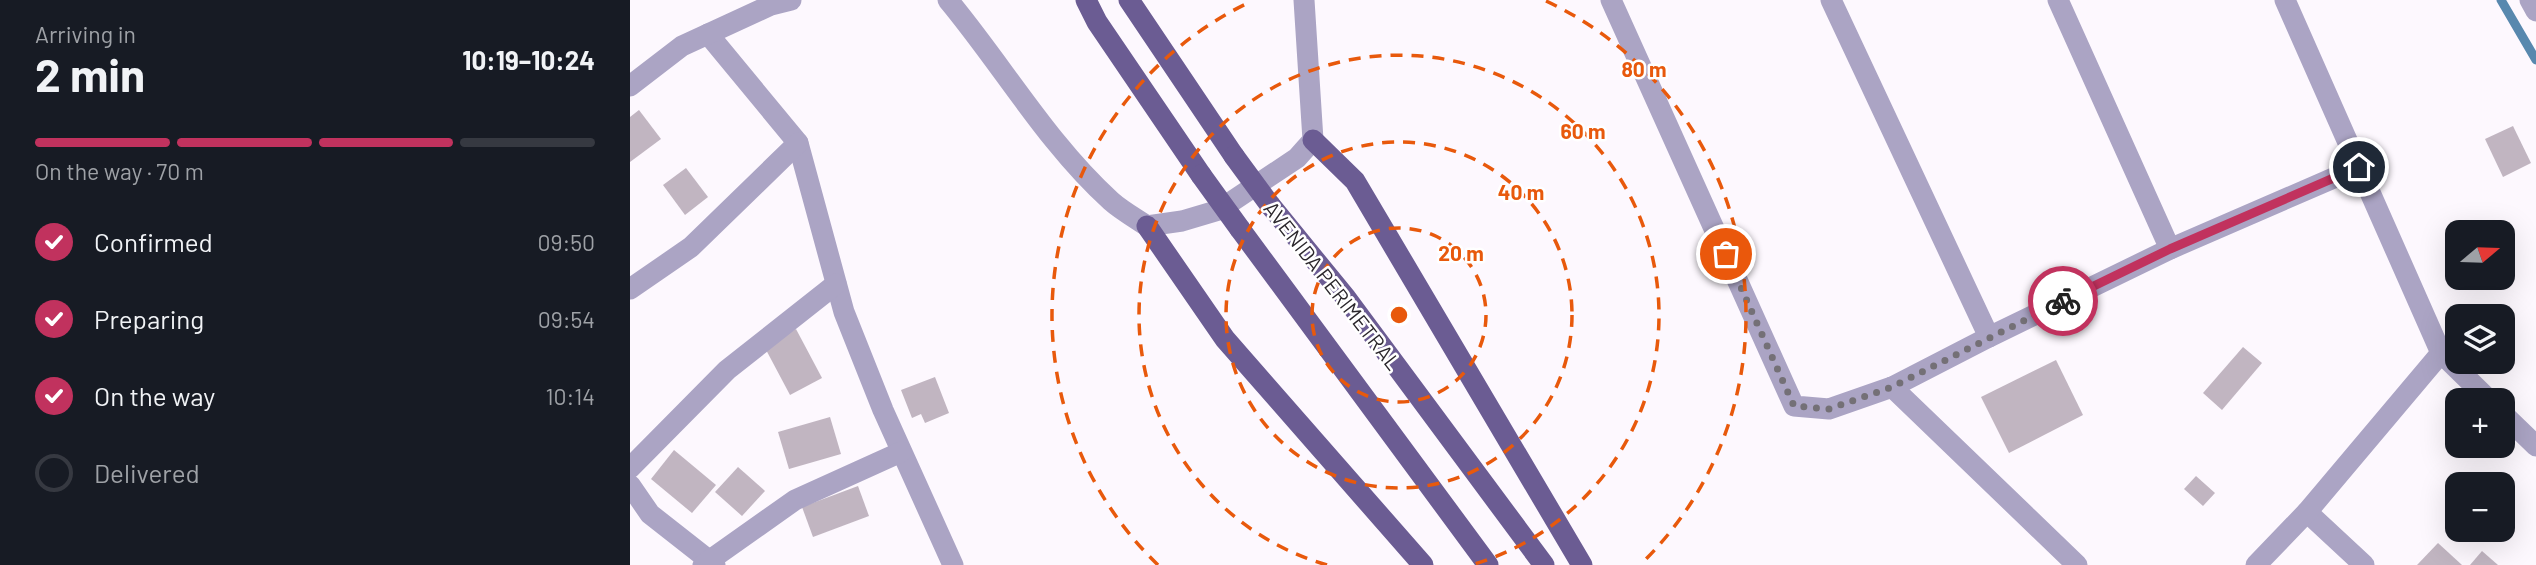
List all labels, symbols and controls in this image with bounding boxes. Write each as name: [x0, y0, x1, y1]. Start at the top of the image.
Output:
text: Arriving in: [35, 20, 136, 48]
text: 10:19–10:24: [462, 44, 595, 75]
text: 2 min: [35, 46, 145, 101]
text: 80 m: [1621, 56, 1667, 81]
text: 60 m: [1561, 118, 1605, 143]
pin: [2329, 137, 2389, 197]
icon: home: [2340, 148, 2378, 186]
text: On the way · 70 m: [35, 157, 204, 185]
text: 40 m: [1498, 179, 1544, 204]
street label: AVENIDA PERIMETRAL: [1259, 196, 1407, 374]
north arrow: [2445, 220, 2515, 290]
map controls: [2445, 220, 2515, 542]
icon: check: [35, 223, 73, 261]
pin: [1696, 224, 1756, 284]
text: Confirmed: [94, 226, 213, 257]
text: 09:50: [537, 228, 595, 256]
icon: bag: [1707, 235, 1745, 273]
text: 20 m: [1438, 240, 1484, 265]
courier: [2028, 266, 2098, 336]
icon: bike: [2044, 282, 2082, 320]
icon: check: [35, 300, 73, 338]
text: Preparing: [94, 303, 204, 334]
centre of rings: [1387, 303, 1411, 327]
button: layers: [2445, 304, 2515, 374]
text: 09:54: [538, 305, 595, 333]
icon: check: [35, 377, 73, 415]
text: On the way: [94, 380, 215, 411]
text: 10:14: [545, 382, 595, 410]
button: +: [2445, 388, 2515, 458]
text: Delivered: [94, 457, 200, 488]
button: −: [2445, 472, 2515, 542]

